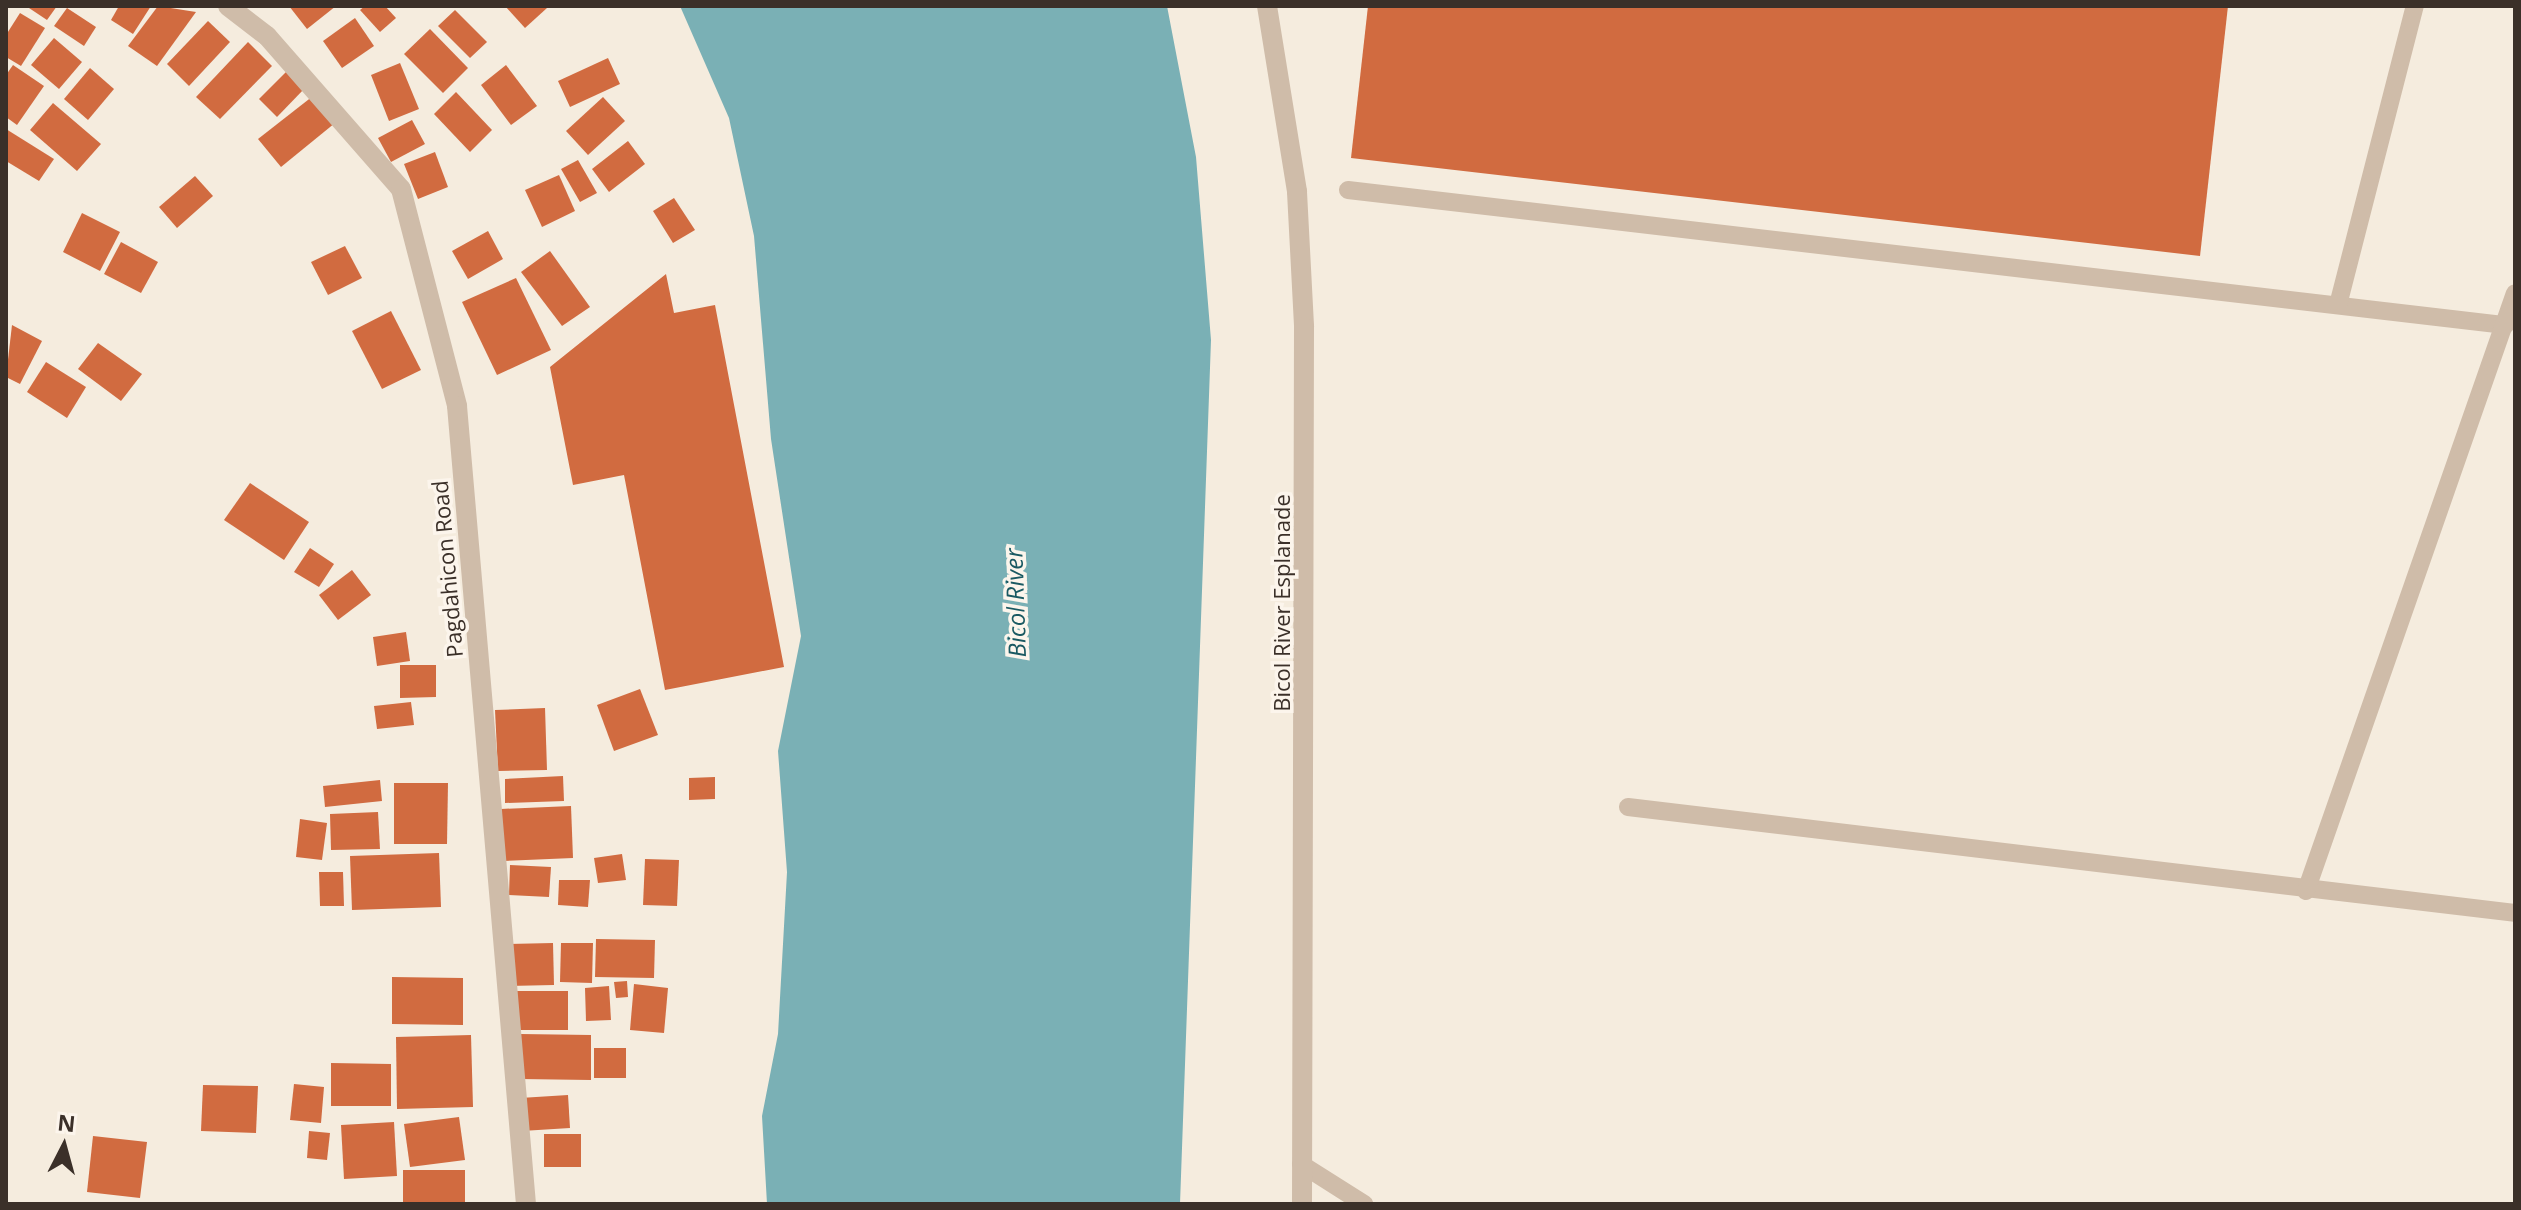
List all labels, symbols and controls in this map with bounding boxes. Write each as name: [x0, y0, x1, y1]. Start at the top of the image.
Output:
street label: Pagdahicon Road: [426, 479, 468, 659]
street label: Bicol River Esplanade: [1269, 494, 1295, 712]
water label: Bicol River: [999, 548, 1031, 658]
north arrow: [24, 1106, 104, 1186]
text: N: [56, 1106, 77, 1138]

